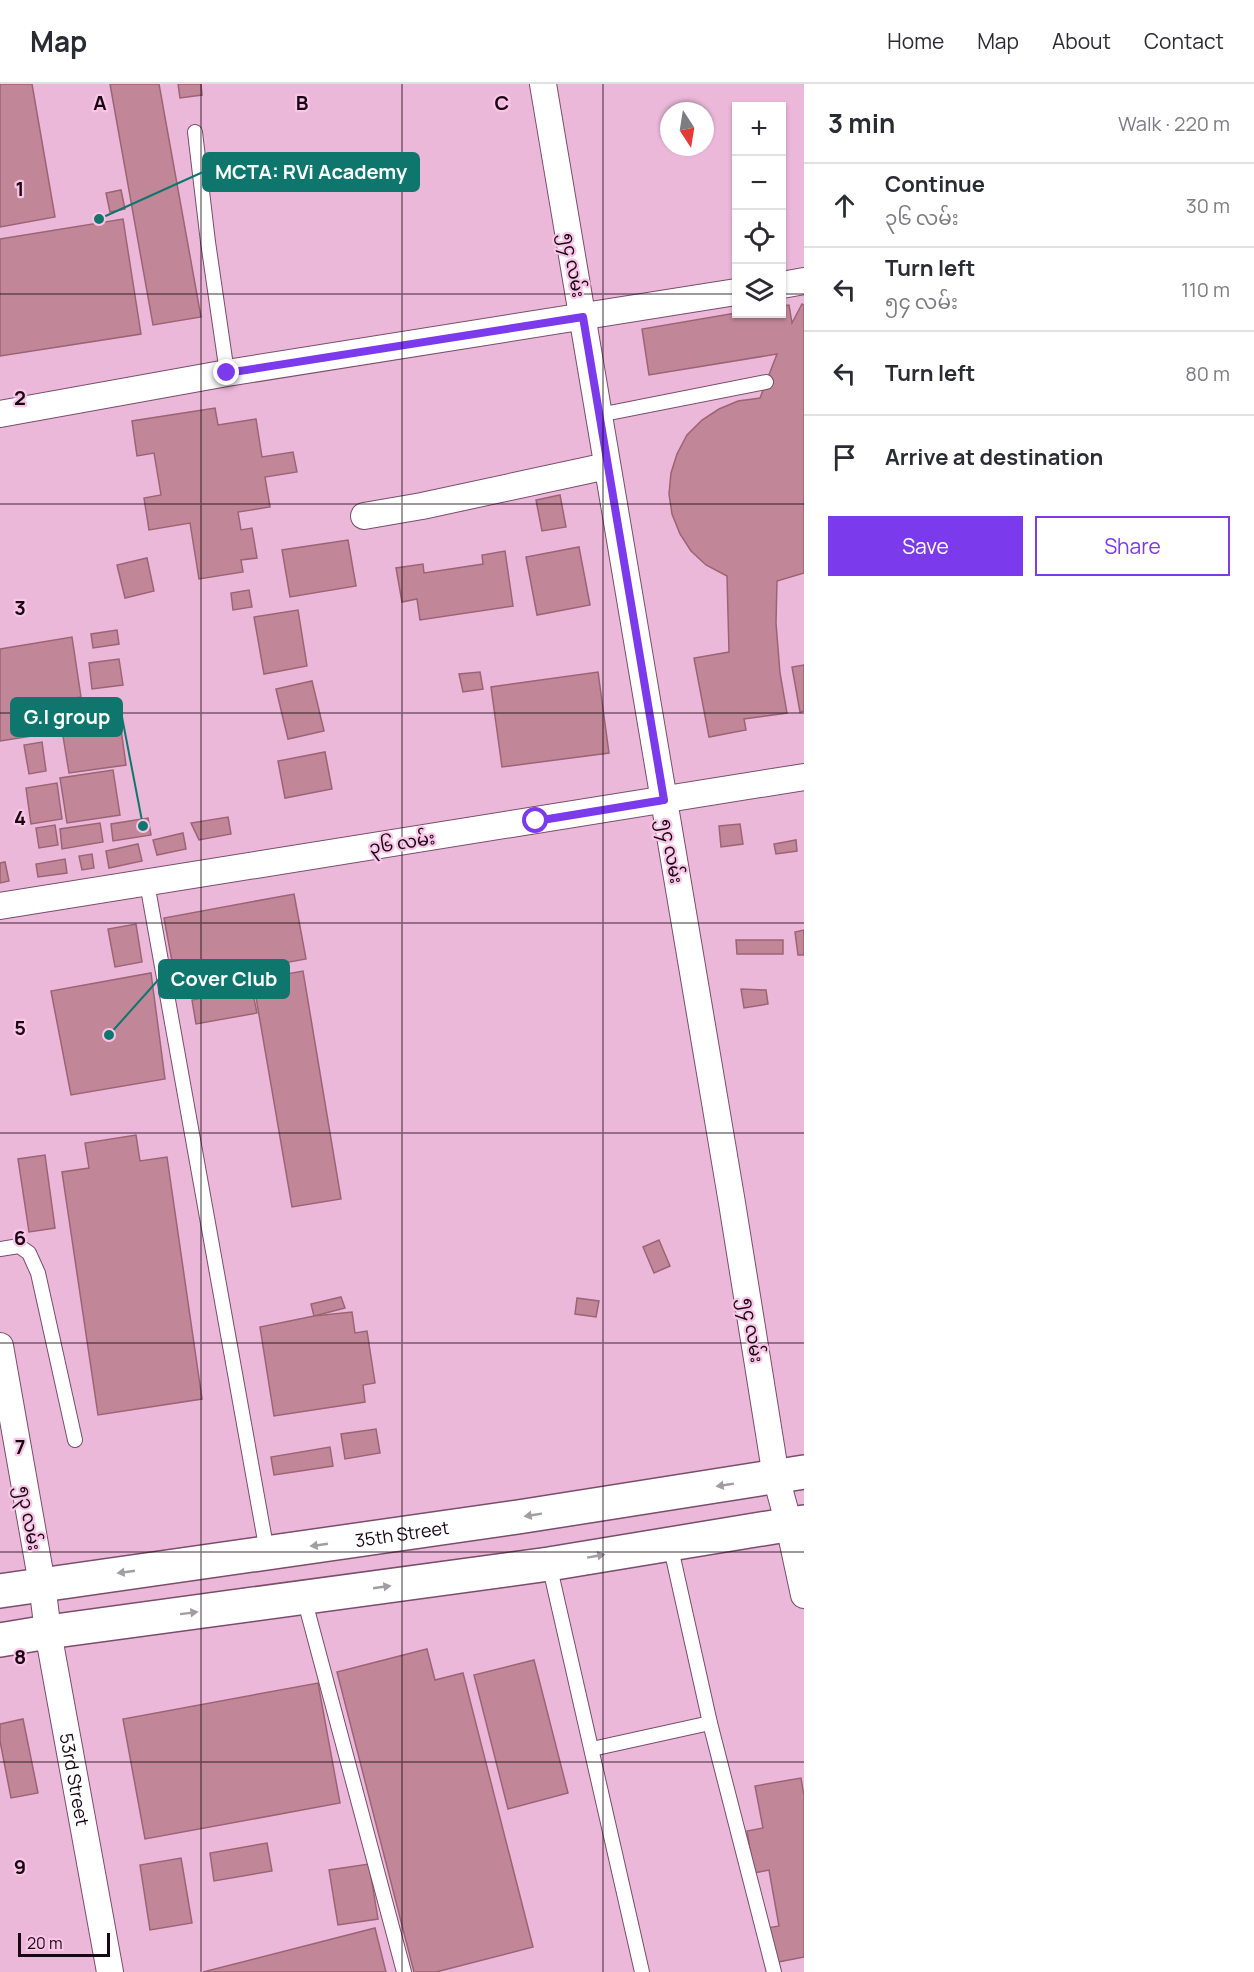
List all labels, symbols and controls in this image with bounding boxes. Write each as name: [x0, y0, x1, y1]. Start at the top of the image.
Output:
text: Map: [30, 22, 87, 60]
text: Home: [887, 27, 944, 55]
text: Map: [977, 27, 1019, 55]
text: About: [1052, 27, 1111, 55]
text: Contact: [1144, 27, 1224, 55]
text: A: [93, 89, 107, 116]
text: B: [296, 89, 309, 116]
text: C: [495, 89, 509, 116]
north arrow: [660, 102, 714, 156]
map controls: [732, 102, 786, 318]
button: +: [732, 102, 786, 156]
text: 3 min: [828, 105, 895, 141]
text: Walk · 220 m: [1118, 110, 1230, 137]
callout: MCTA: RVi Academy: [203, 153, 419, 191]
button: −: [732, 156, 786, 210]
text: MCTA: RVi Academy: [215, 158, 408, 185]
text: Continue: [885, 169, 985, 199]
text: 1: [16, 175, 24, 202]
icon: ahead: [828, 189, 861, 222]
text: 30 m: [1186, 192, 1230, 219]
text: ၃၆ လမ်း: [885, 204, 959, 231]
button: locate: [732, 210, 786, 264]
street label: ၅၄ လမ်း: [553, 231, 592, 300]
text: Turn left: [885, 253, 975, 283]
button: layers: [732, 264, 786, 318]
icon: left: [828, 273, 861, 306]
text: 110 m: [1181, 276, 1230, 303]
text: ၅၄ လမ်း: [885, 288, 958, 315]
icon: left: [828, 357, 861, 390]
text: Turn left: [885, 358, 975, 388]
route end: [213, 359, 239, 385]
text: 80 m: [1185, 360, 1230, 387]
text: 2: [14, 384, 26, 411]
icon: arrive: [828, 441, 861, 474]
text: Arrive at destination: [885, 442, 1103, 472]
button: Save: [828, 516, 1023, 576]
button: Share: [1035, 516, 1230, 576]
text: 3: [14, 594, 26, 621]
callout: G.I group: [11, 698, 122, 736]
text: G.I group: [24, 703, 110, 730]
text: 4: [14, 804, 26, 831]
route start: [522, 807, 548, 833]
street label: ၅၄ လမ်း: [651, 817, 690, 886]
street label: ၃၆ လမ်း: [367, 825, 437, 863]
callout: Cover Club: [159, 960, 289, 998]
text: Cover Club: [171, 965, 277, 992]
text: 5: [14, 1014, 26, 1041]
text: 6: [14, 1224, 26, 1251]
street label: ၅၄ လမ်း: [732, 1296, 770, 1365]
text: 7: [15, 1433, 25, 1460]
one-way arrow: [716, 1480, 735, 1489]
street label: ၅၃ လမ်း: [9, 1484, 48, 1553]
one-way arrow: [523, 1511, 542, 1520]
street label: 35th Street: [353, 1515, 451, 1552]
one-way arrow: [309, 1540, 328, 1549]
one-way arrow: [587, 1552, 606, 1561]
one-way arrow: [116, 1568, 135, 1577]
one-way arrow: [373, 1583, 392, 1592]
one-way arrow: [180, 1609, 199, 1618]
text: 8: [14, 1643, 26, 1670]
street label: 53rd Street: [55, 1731, 95, 1828]
text: 9: [14, 1853, 26, 1880]
scale bar: [18, 1930, 110, 1958]
text: 20 m: [27, 1932, 63, 1954]

